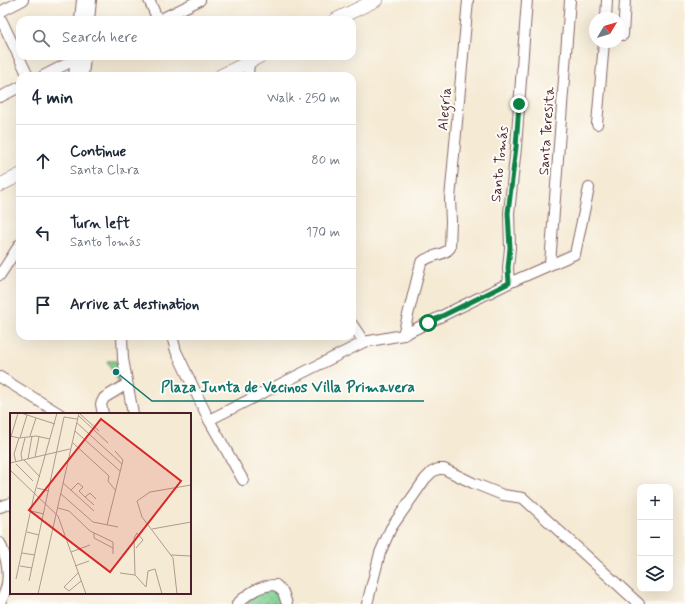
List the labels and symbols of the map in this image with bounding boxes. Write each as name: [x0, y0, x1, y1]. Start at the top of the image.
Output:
north arrow: [589, 12, 625, 48]
street label: Santa Teresita: [535, 86, 559, 176]
street label: Alegría: [434, 87, 458, 132]
route end: [510, 95, 528, 113]
street label: Santo Tomás: [487, 125, 513, 203]
route start: [419, 314, 437, 332]
callout: Plaza Junta de Vecinos Villa Primavera: [152, 374, 424, 401]
text: Plaza Junta de Vecinos Villa Primavera: [161, 378, 415, 398]
inset map: [10, 413, 191, 594]

